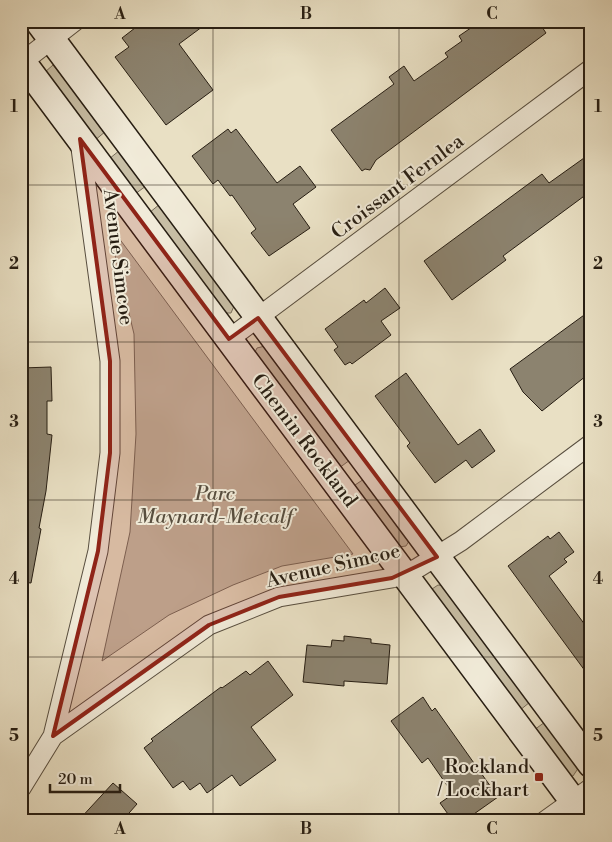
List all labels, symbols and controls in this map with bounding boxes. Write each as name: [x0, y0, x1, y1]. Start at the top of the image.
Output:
text: A: [113, 4, 126, 24]
text: B: [300, 4, 312, 24]
text: C: [486, 4, 498, 24]
text: 1: [10, 97, 18, 117]
text: 1: [594, 97, 602, 117]
street label: Croissant Fernlea: [327, 129, 470, 245]
street label: Avenue Simcoe: [97, 187, 138, 327]
text: 2: [9, 254, 19, 274]
text: 2: [593, 254, 603, 274]
street label: Chemin Rockland: [245, 369, 363, 513]
text: 3: [9, 412, 19, 432]
text: 3: [593, 412, 603, 432]
park label: Parc Maynard-Metcalf: [138, 482, 297, 530]
street label: Avenue Simcoe: [263, 539, 403, 594]
text: 4: [9, 569, 20, 589]
text: 4: [593, 569, 604, 589]
text: 5: [9, 726, 19, 746]
text: 5: [593, 726, 603, 746]
place label: Rockland / Lockhart: [437, 755, 530, 803]
scale bar: [50, 762, 120, 794]
text: 20 m: [58, 770, 93, 789]
marker: Rockland / Lockhart: [533, 771, 545, 783]
text: A: [113, 819, 126, 839]
text: B: [300, 819, 312, 839]
text: C: [486, 819, 498, 839]

